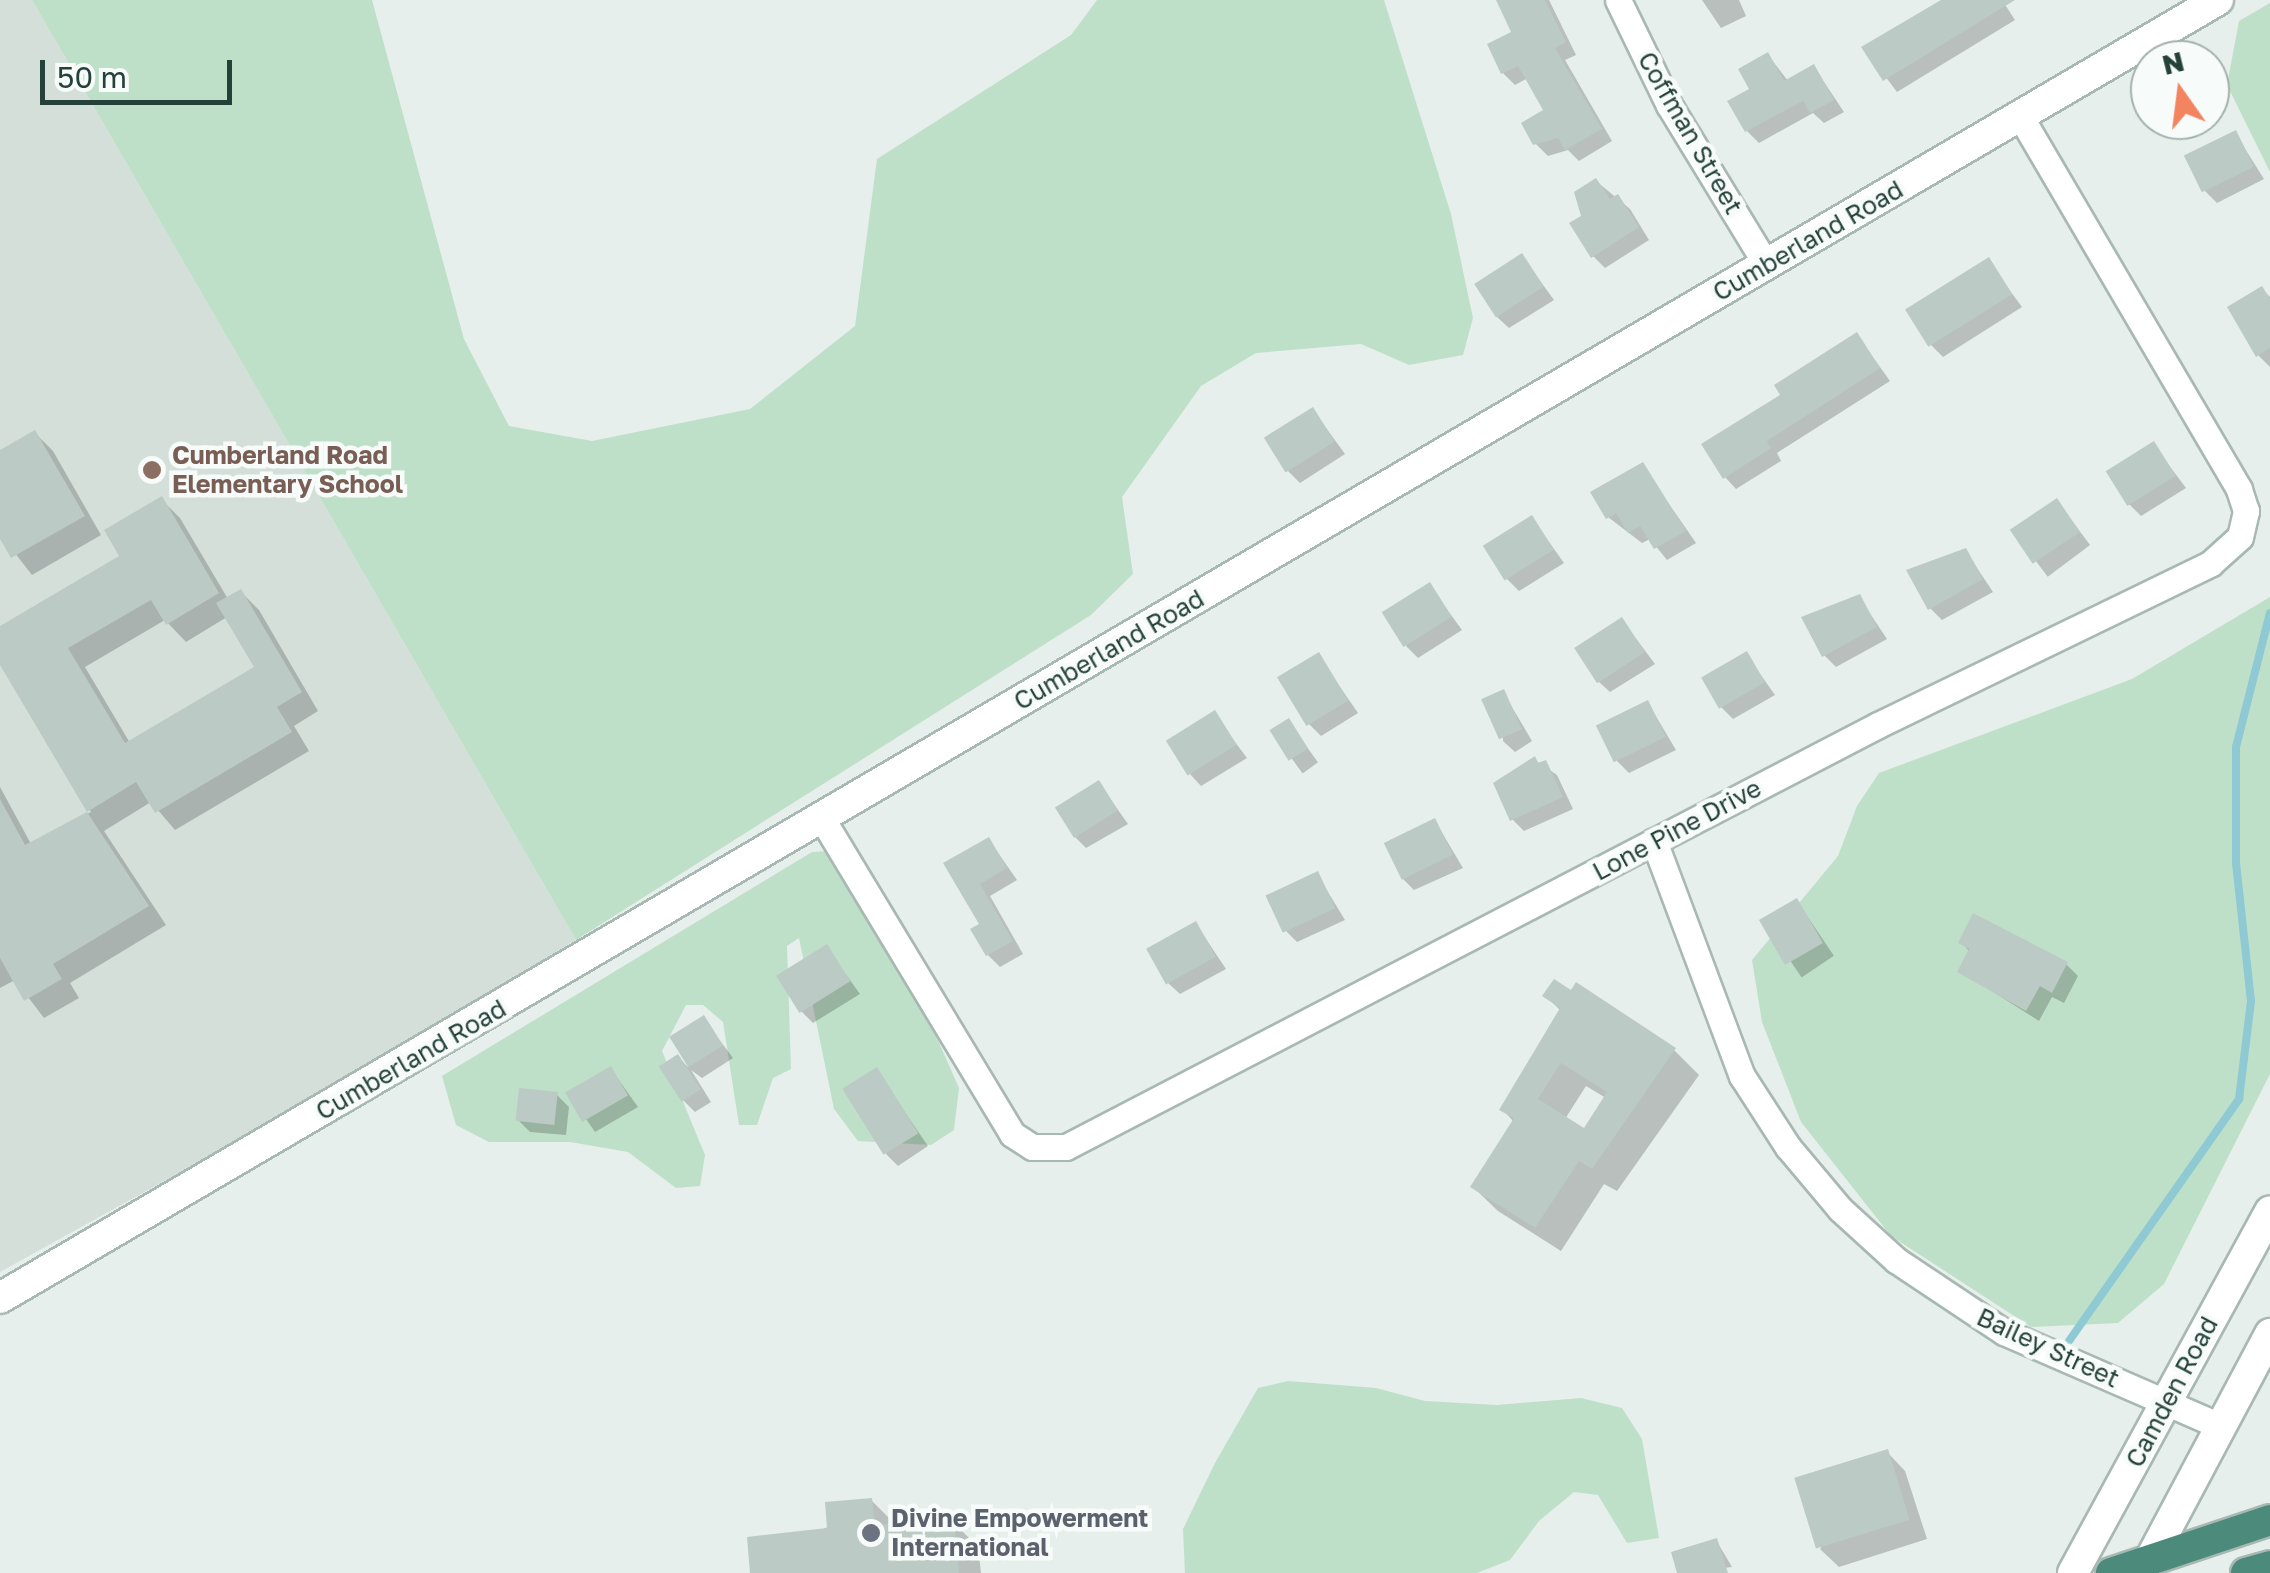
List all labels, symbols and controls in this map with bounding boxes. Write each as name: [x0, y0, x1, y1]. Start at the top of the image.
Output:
scale bar: [45, 40, 238, 102]
north arrow: [2130, 40, 2230, 140]
text: N: [2159, 44, 2187, 81]
street label: Coffman Street: [1631, 47, 1749, 219]
text: 50 m: [57, 59, 127, 95]
street label: Cumberland Road: [1708, 174, 1908, 308]
place label: Cumberland Road Elementary School: [172, 441, 403, 500]
marker: Cumberland Road Elementary School: [141, 459, 163, 481]
street label: Cumberland Road: [1009, 583, 1209, 717]
street label: Lone Pine Drive: [1588, 773, 1766, 887]
street label: Cumberland Road: [311, 993, 511, 1127]
street label: Bailey Street: [1972, 1302, 2124, 1394]
street label: Camden Road: [2120, 1312, 2224, 1472]
place label: Divine Empowerment International: [891, 1504, 1148, 1563]
marker: Divine Empowerment International: [860, 1522, 882, 1544]

